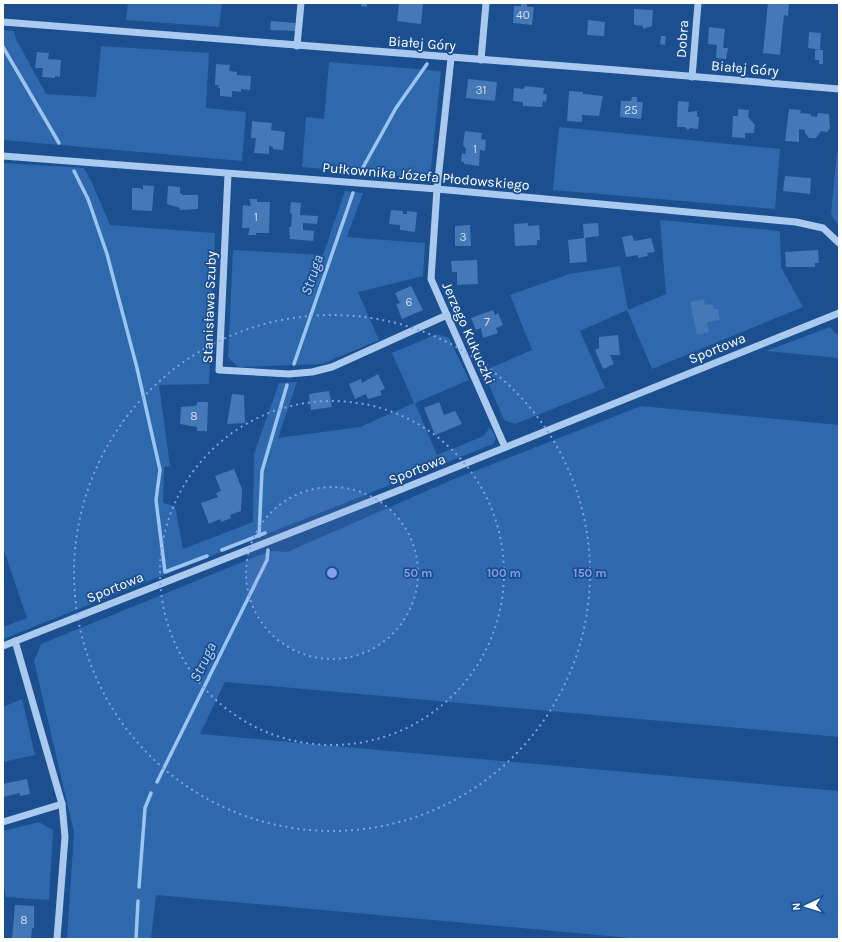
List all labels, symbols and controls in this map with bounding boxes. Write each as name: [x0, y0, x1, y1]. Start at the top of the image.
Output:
house number: 40: [516, 8, 530, 22]
street label: Dobra: [673, 20, 692, 59]
street label: Białej Góry: [388, 33, 457, 54]
street label: Białej Góry: [711, 57, 780, 80]
house number: 31: [475, 83, 487, 97]
house number: 25: [624, 103, 638, 117]
house number: 1: [473, 142, 477, 156]
street label: Pułkownika Józefa Płodowskiego: [322, 159, 530, 194]
house number: 1: [254, 210, 258, 224]
house number: 3: [459, 230, 467, 244]
street label: Stanisława Szuby: [199, 250, 220, 364]
water label: Struga: [297, 252, 327, 298]
street label: Jerzego Kukuczki: [438, 280, 499, 387]
house number: 6: [406, 295, 413, 309]
house number: 7: [484, 315, 490, 329]
street label: Sportowa: [686, 329, 748, 368]
house number: 8: [190, 409, 198, 423]
street label: Sportowa: [386, 450, 448, 489]
centre of rings: [325, 566, 339, 580]
text: 50 m: [404, 566, 433, 580]
text: 100 m: [487, 566, 521, 580]
text: 150 m: [573, 566, 607, 580]
street label: Sportowa: [84, 568, 146, 607]
water label: Struga: [186, 639, 220, 685]
north arrow: [786, 886, 826, 926]
text: N: [790, 902, 803, 911]
house number: 8: [20, 913, 28, 927]

